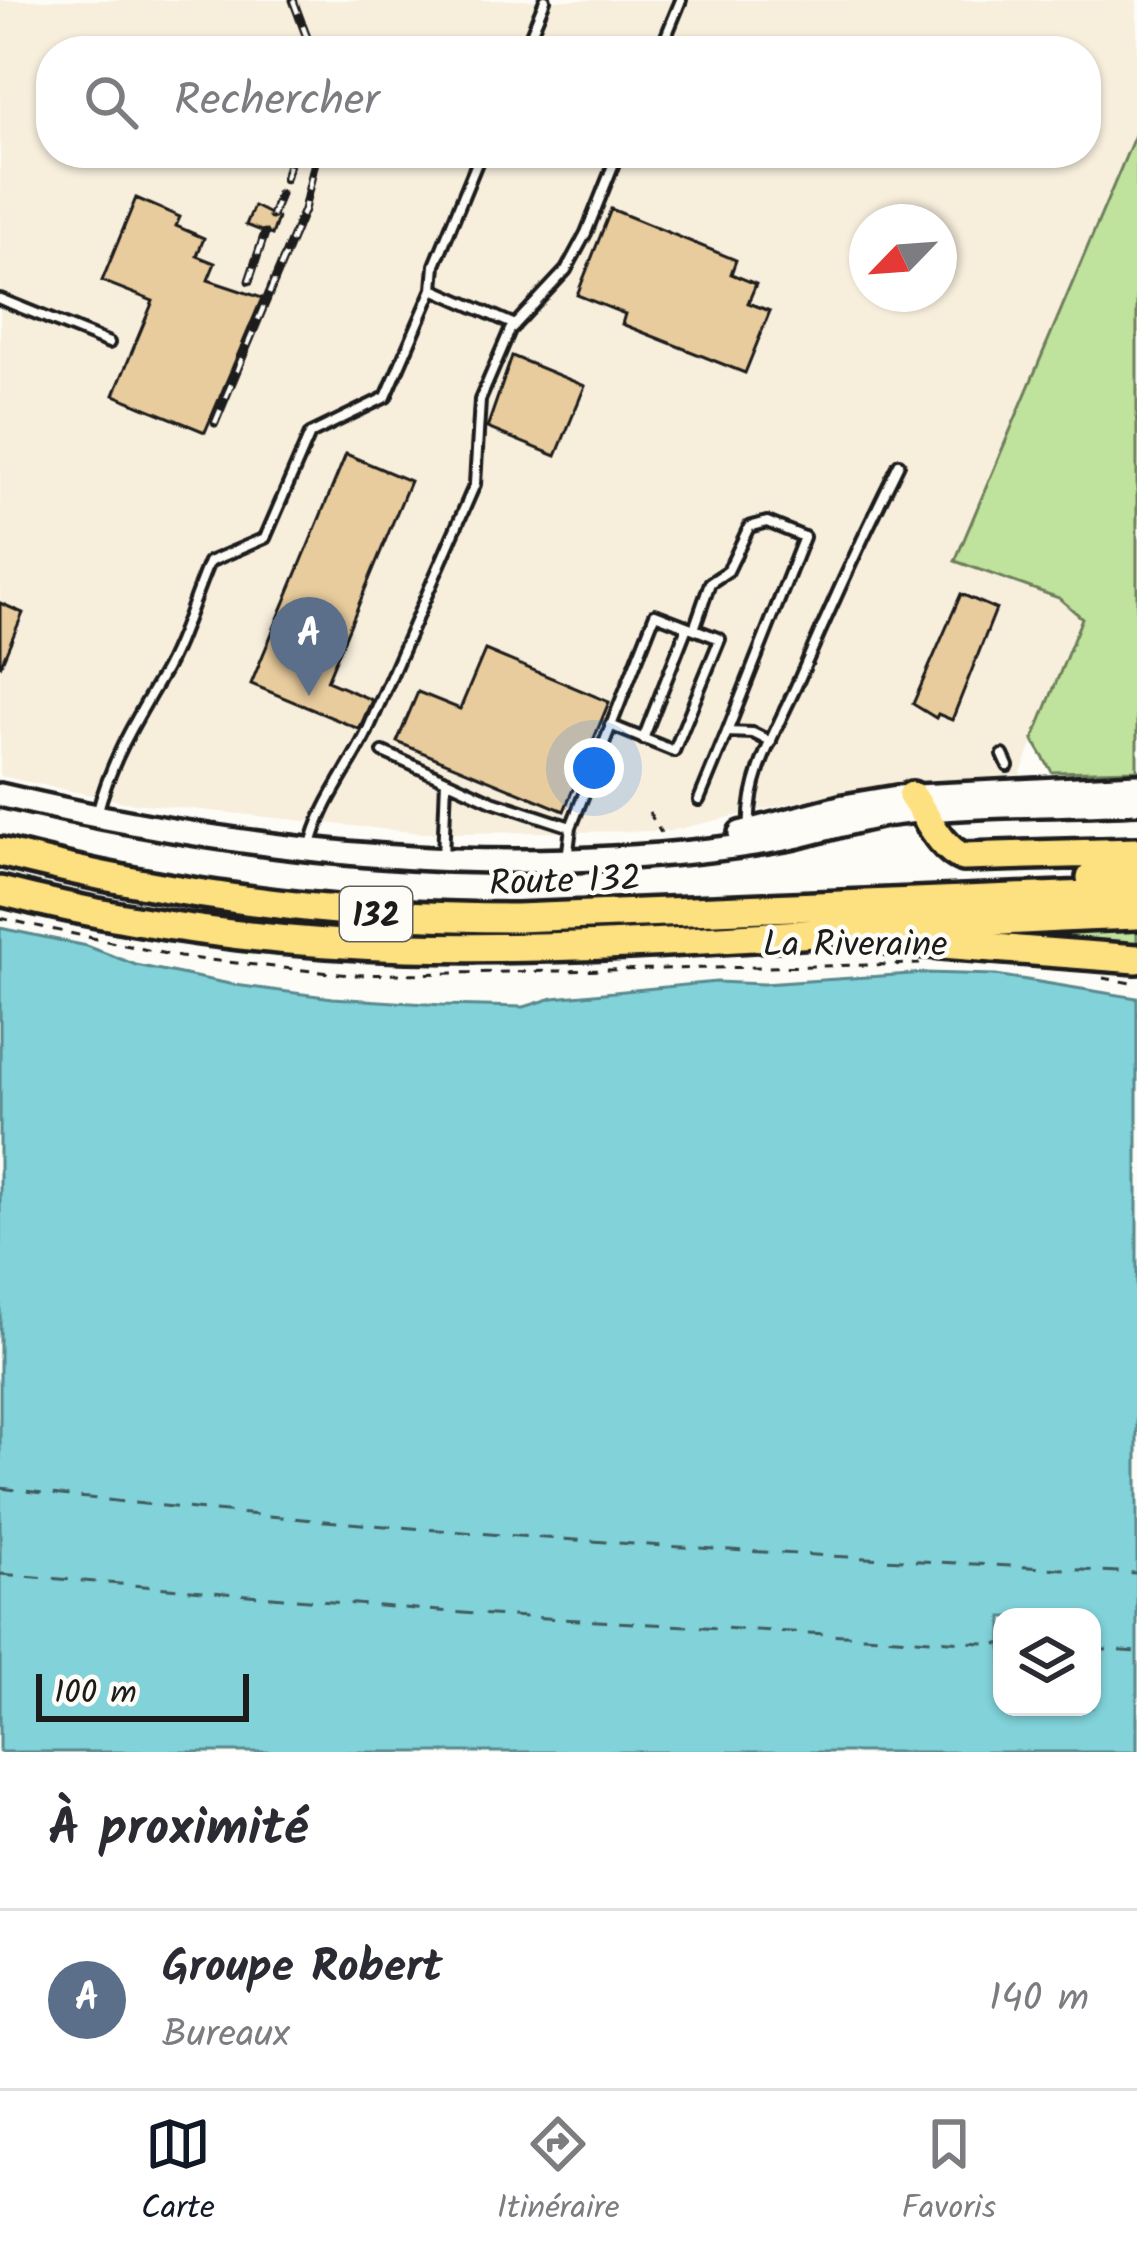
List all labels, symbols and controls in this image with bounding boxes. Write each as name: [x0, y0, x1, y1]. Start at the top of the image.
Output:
search box: [36, 36, 1101, 168]
text: Rechercher: [174, 66, 379, 138]
icon: search: [78, 69, 144, 135]
north arrow: [849, 204, 957, 312]
pin: A: [270, 597, 348, 696]
your location: [564, 738, 624, 798]
street label: Route 132: [488, 851, 642, 914]
road number: 132: [340, 887, 412, 941]
street label: La Riveraine: [763, 918, 947, 975]
map controls: [993, 1608, 1101, 1716]
button: layers: [993, 1608, 1101, 1716]
scale bar: [36, 1668, 249, 1721]
text: 100 m: [54, 1668, 137, 1721]
text: À proximité: [48, 1790, 308, 1871]
text: Groupe Robert: [162, 1933, 443, 2005]
text: A: [75, 1969, 99, 2031]
text: 140 m: [989, 1969, 1089, 2031]
text: Bureaux: [162, 2005, 290, 2067]
tab: Carte: [141, 2111, 215, 2236]
tab: Itinéraire: [497, 2111, 620, 2236]
tab: Favoris: [902, 2111, 996, 2236]

